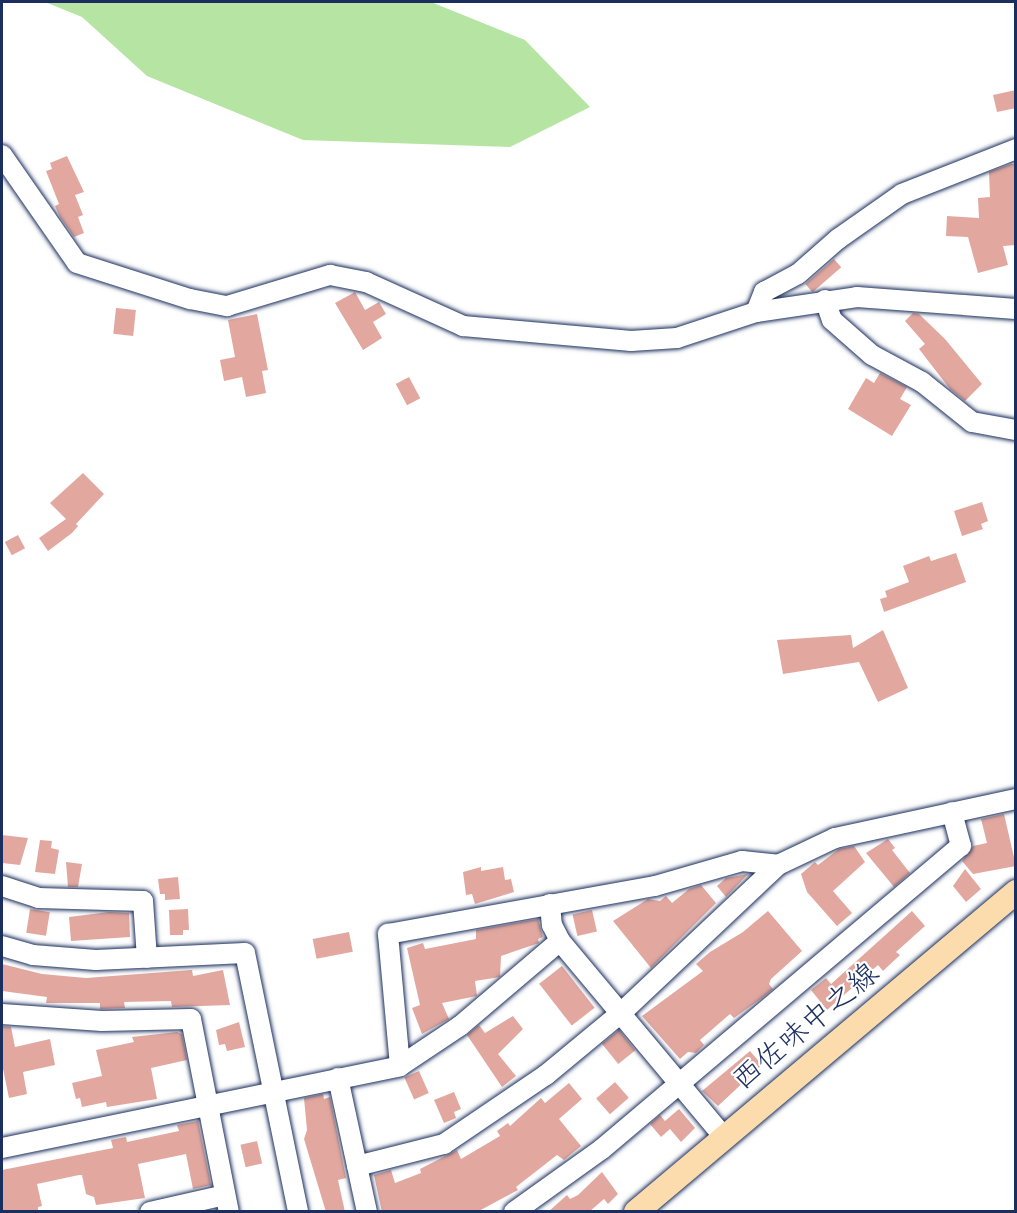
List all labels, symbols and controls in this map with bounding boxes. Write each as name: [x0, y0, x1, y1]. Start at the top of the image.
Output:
street label: 西佐味中之線: [724, 954, 886, 1098]

